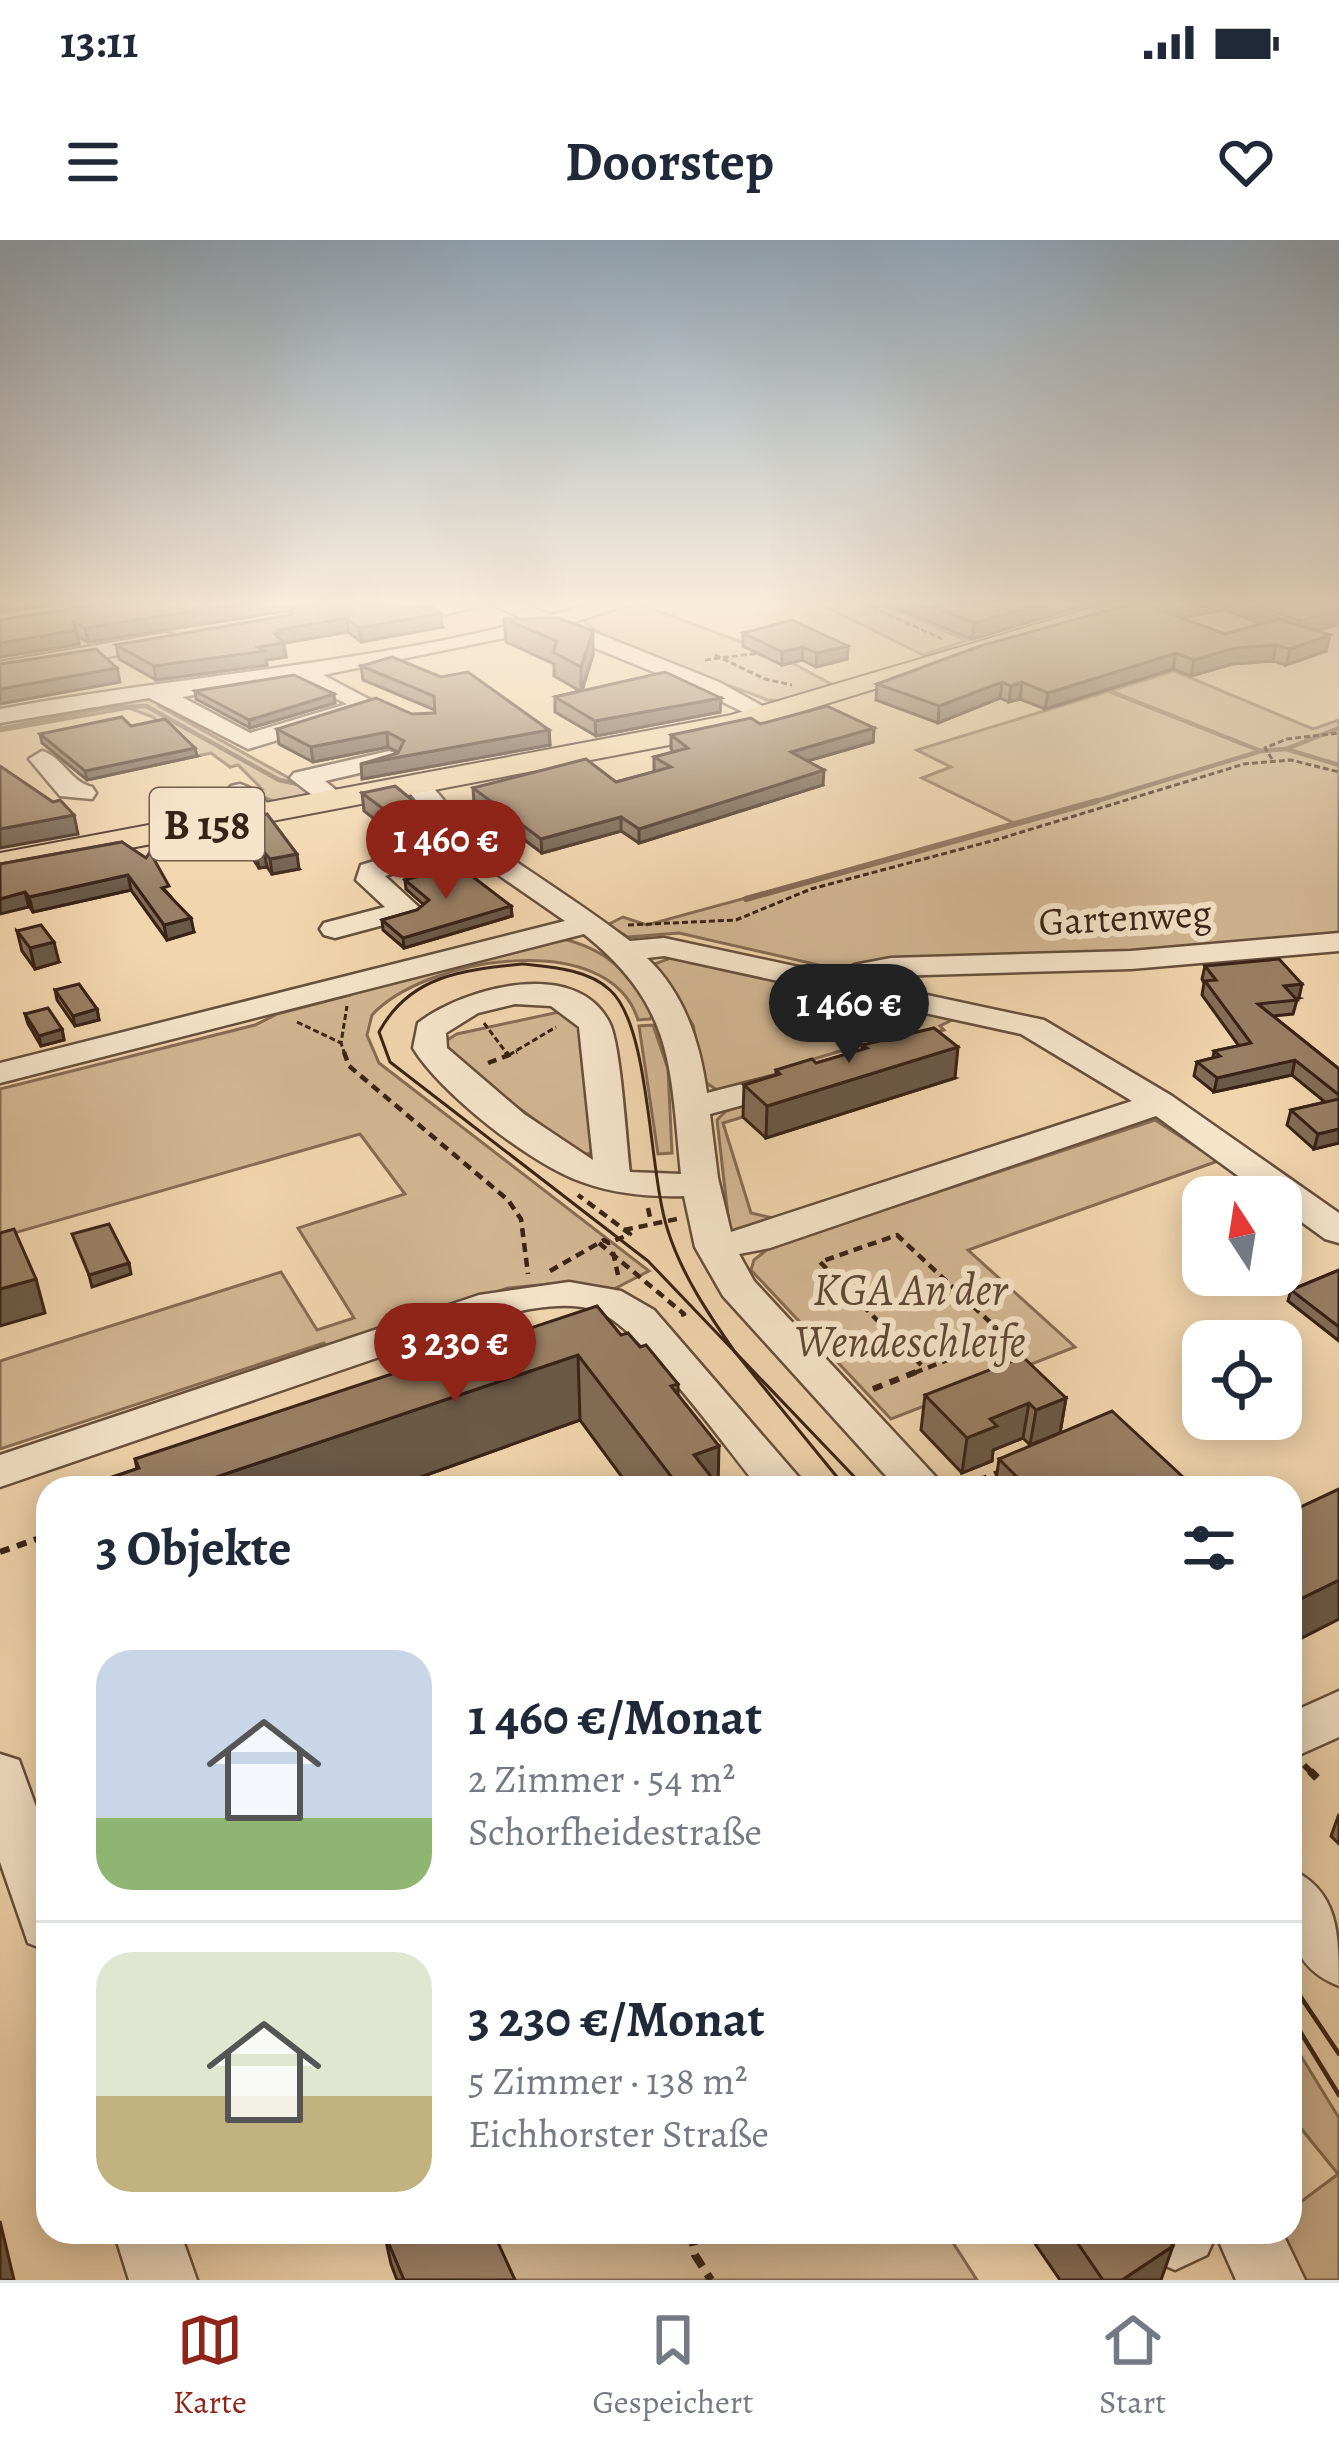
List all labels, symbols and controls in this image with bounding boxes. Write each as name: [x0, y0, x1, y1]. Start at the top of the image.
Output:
text: 13:11: [60, 11, 138, 73]
text: Doorstep: [565, 125, 774, 199]
icon: menu: [60, 129, 126, 195]
icon: heart: [1213, 129, 1279, 195]
road number: B 158: [150, 788, 264, 860]
pin: 1 460 €: [335, 800, 557, 902]
text: 1 460 €: [393, 812, 499, 865]
street label: Gartenweg: [1037, 886, 1213, 948]
pin: 1 460 €: [738, 964, 960, 1066]
text: 1 460 €: [796, 976, 902, 1029]
north arrow: [1182, 1176, 1302, 1296]
map controls: [1182, 1176, 1302, 1440]
park label: KGA An der Wendeschleife: [794, 1258, 1026, 1372]
pin: 3 230 €: [344, 1303, 566, 1405]
text: 3 230 €: [401, 1315, 509, 1368]
button: locate: [1182, 1320, 1302, 1440]
text: 3 Objekte: [96, 1513, 292, 1583]
icon: filters: [1176, 1515, 1242, 1581]
text: 1 460 €/Monat: [468, 1682, 762, 1752]
icon: home: [192, 1698, 336, 1842]
text: 2 Zimmer · 54 m²: [468, 1752, 735, 1805]
text: Schorfheidestraße: [468, 1805, 762, 1858]
text: 3 230 €/Monat: [468, 1984, 765, 2054]
icon: home: [192, 2000, 336, 2144]
text: 5 Zimmer · 138 m²: [468, 2054, 748, 2107]
text: Eichhorster Straße: [468, 2107, 769, 2160]
tab: Karte: [173, 2307, 247, 2424]
tab: Gespeichert: [592, 2307, 753, 2424]
tab: Start: [1099, 2307, 1166, 2424]

